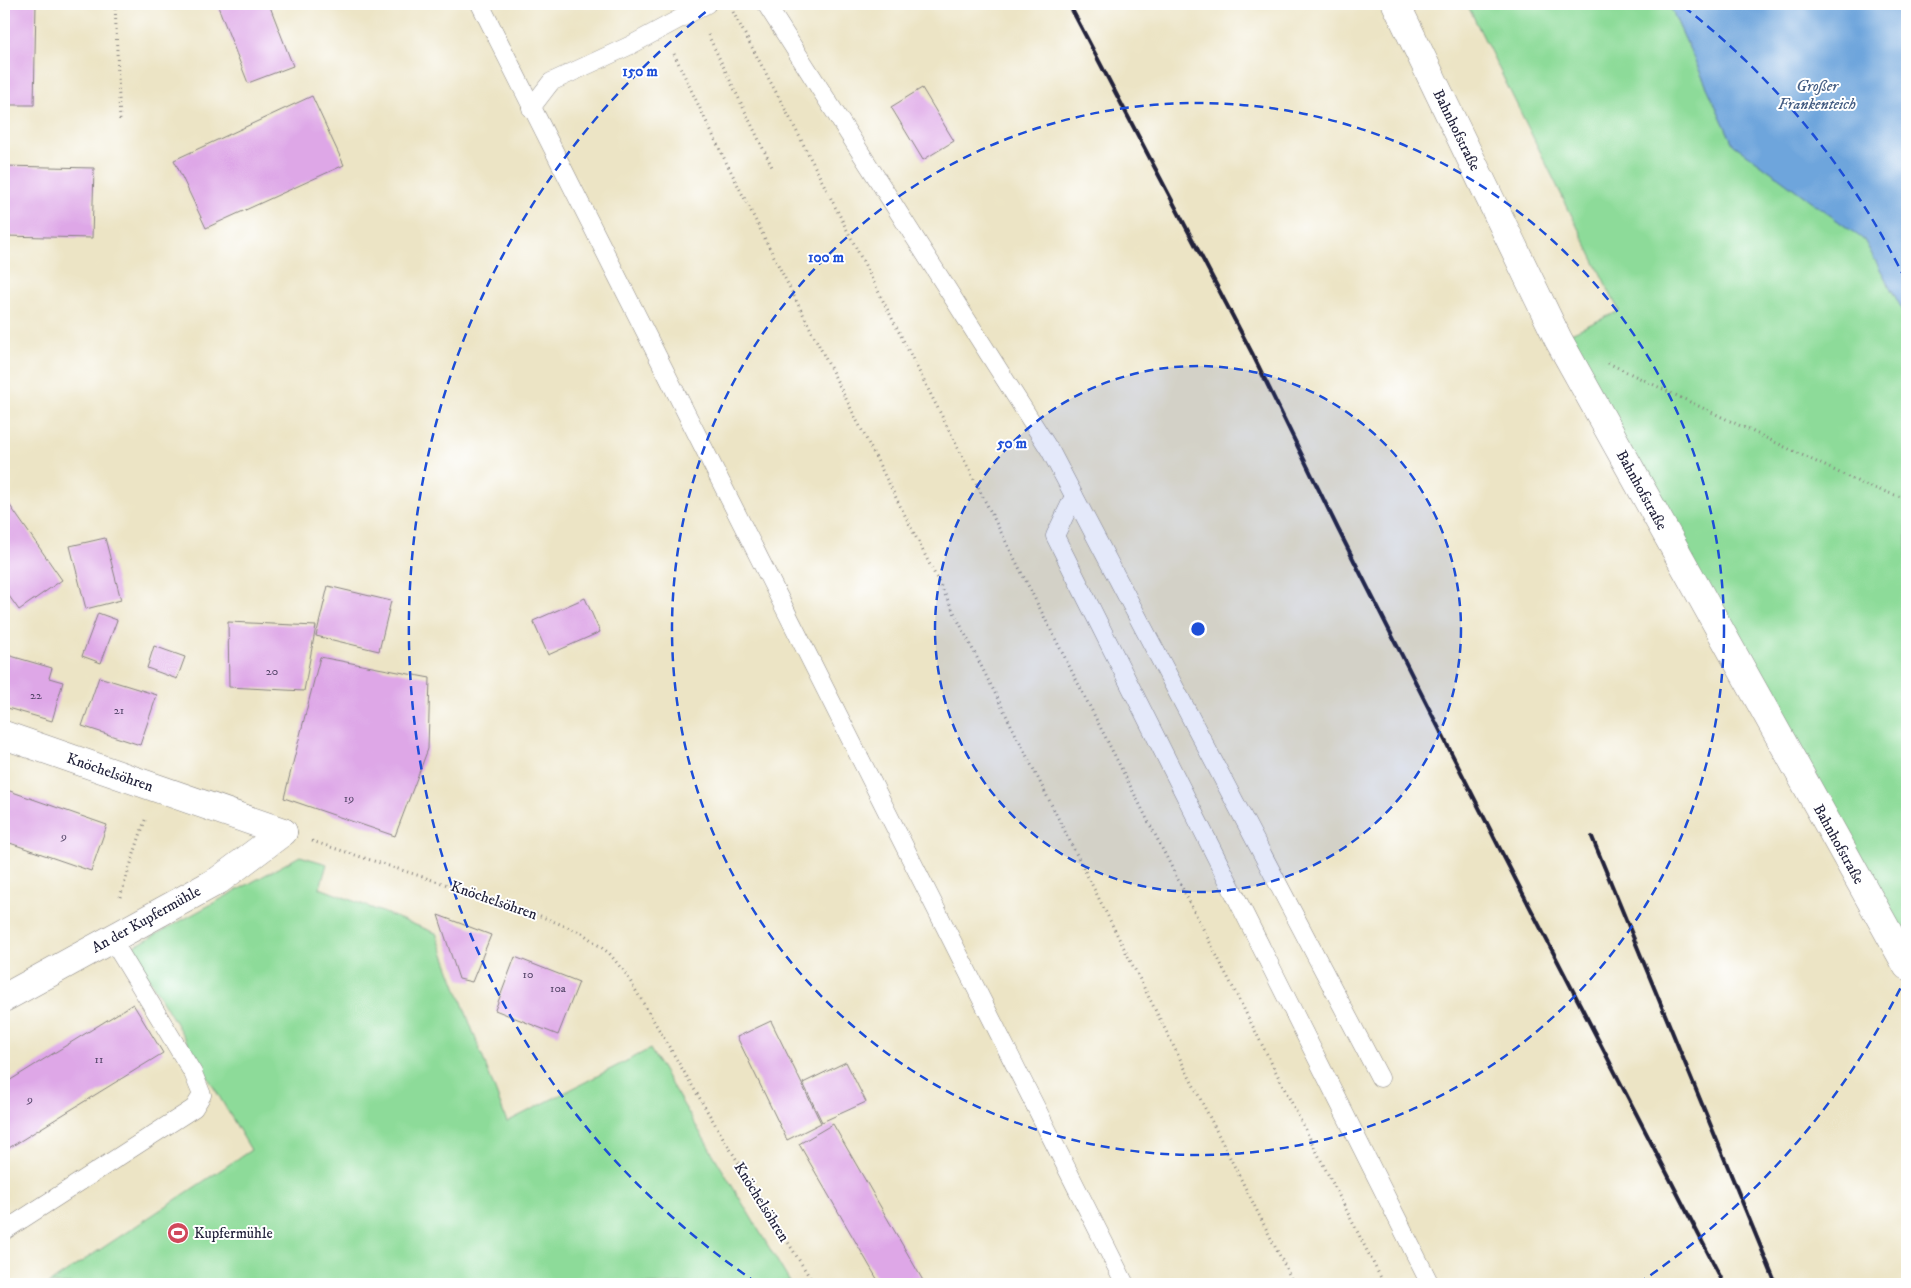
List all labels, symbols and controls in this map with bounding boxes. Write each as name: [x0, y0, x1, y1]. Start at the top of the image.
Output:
text: 150 m: [622, 62, 658, 81]
water label: Großer Frankenteich: [1778, 76, 1856, 114]
street label: Bahnhofstraße: [1429, 86, 1484, 174]
text: 100 m: [808, 248, 845, 267]
text: 50 m: [996, 434, 1028, 453]
street label: Bahnhofstraße: [1612, 447, 1671, 534]
centre of rings: [1189, 620, 1207, 638]
house number: 20: [266, 664, 278, 679]
house number: 22: [30, 688, 42, 703]
house number: 21: [114, 703, 124, 718]
street label: Knöchelsöhren: [64, 749, 156, 796]
house number: 19: [344, 791, 354, 806]
street label: Bahnhofstraße: [1809, 801, 1868, 888]
house number: 9: [60, 829, 67, 844]
street label: Knöchelsöhren: [448, 877, 540, 924]
street label: An der Kupfermühle: [88, 882, 204, 957]
house number: 10: [523, 967, 533, 982]
house number: 10a: [550, 981, 567, 996]
house number: 11: [95, 1052, 103, 1067]
house number: 9: [26, 1092, 33, 1107]
street label: Knöchelsöhren: [730, 1159, 794, 1246]
sports icon: Kupfermühle: [166, 1221, 190, 1245]
place label: Kupfermühle: [194, 1224, 273, 1243]

